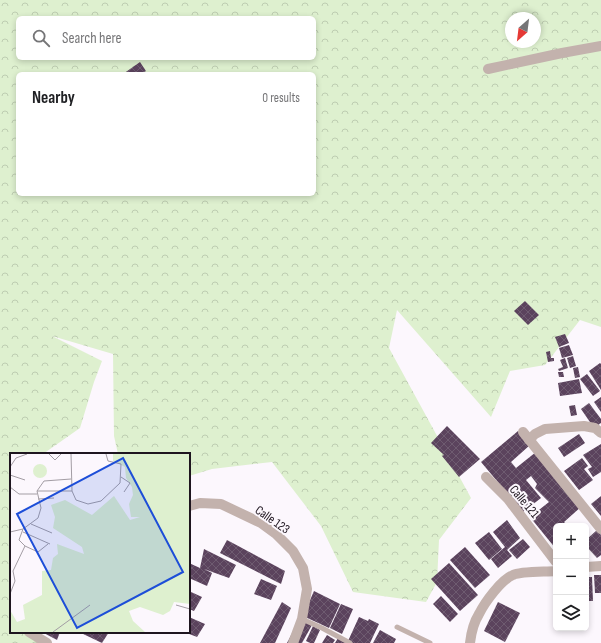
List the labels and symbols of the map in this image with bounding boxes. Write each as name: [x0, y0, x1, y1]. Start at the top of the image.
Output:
north arrow: [505, 12, 541, 48]
inset map: [10, 453, 190, 633]
street label: Calle 121: [506, 482, 543, 522]
street label: Calle 123: [252, 502, 293, 537]

